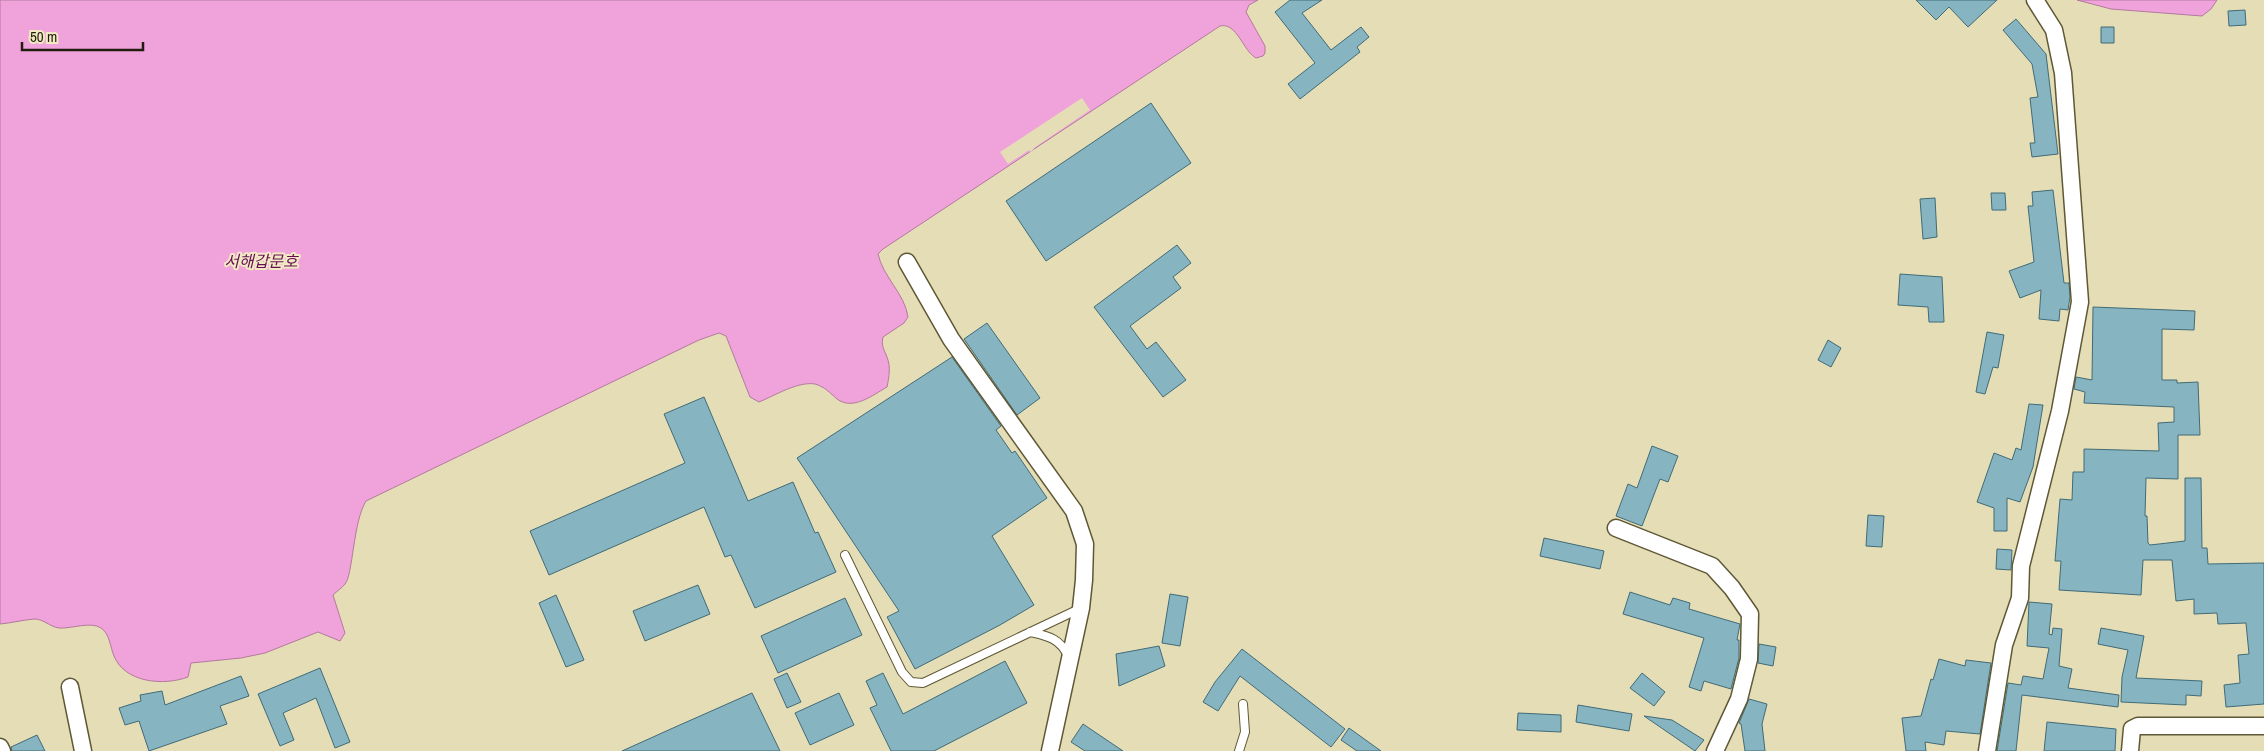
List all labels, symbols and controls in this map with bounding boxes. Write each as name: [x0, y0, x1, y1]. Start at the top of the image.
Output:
scale bar: [22, 20, 144, 52]
text: 50 m: [30, 26, 57, 47]
water label: 서해갑문호: [224, 250, 299, 272]

